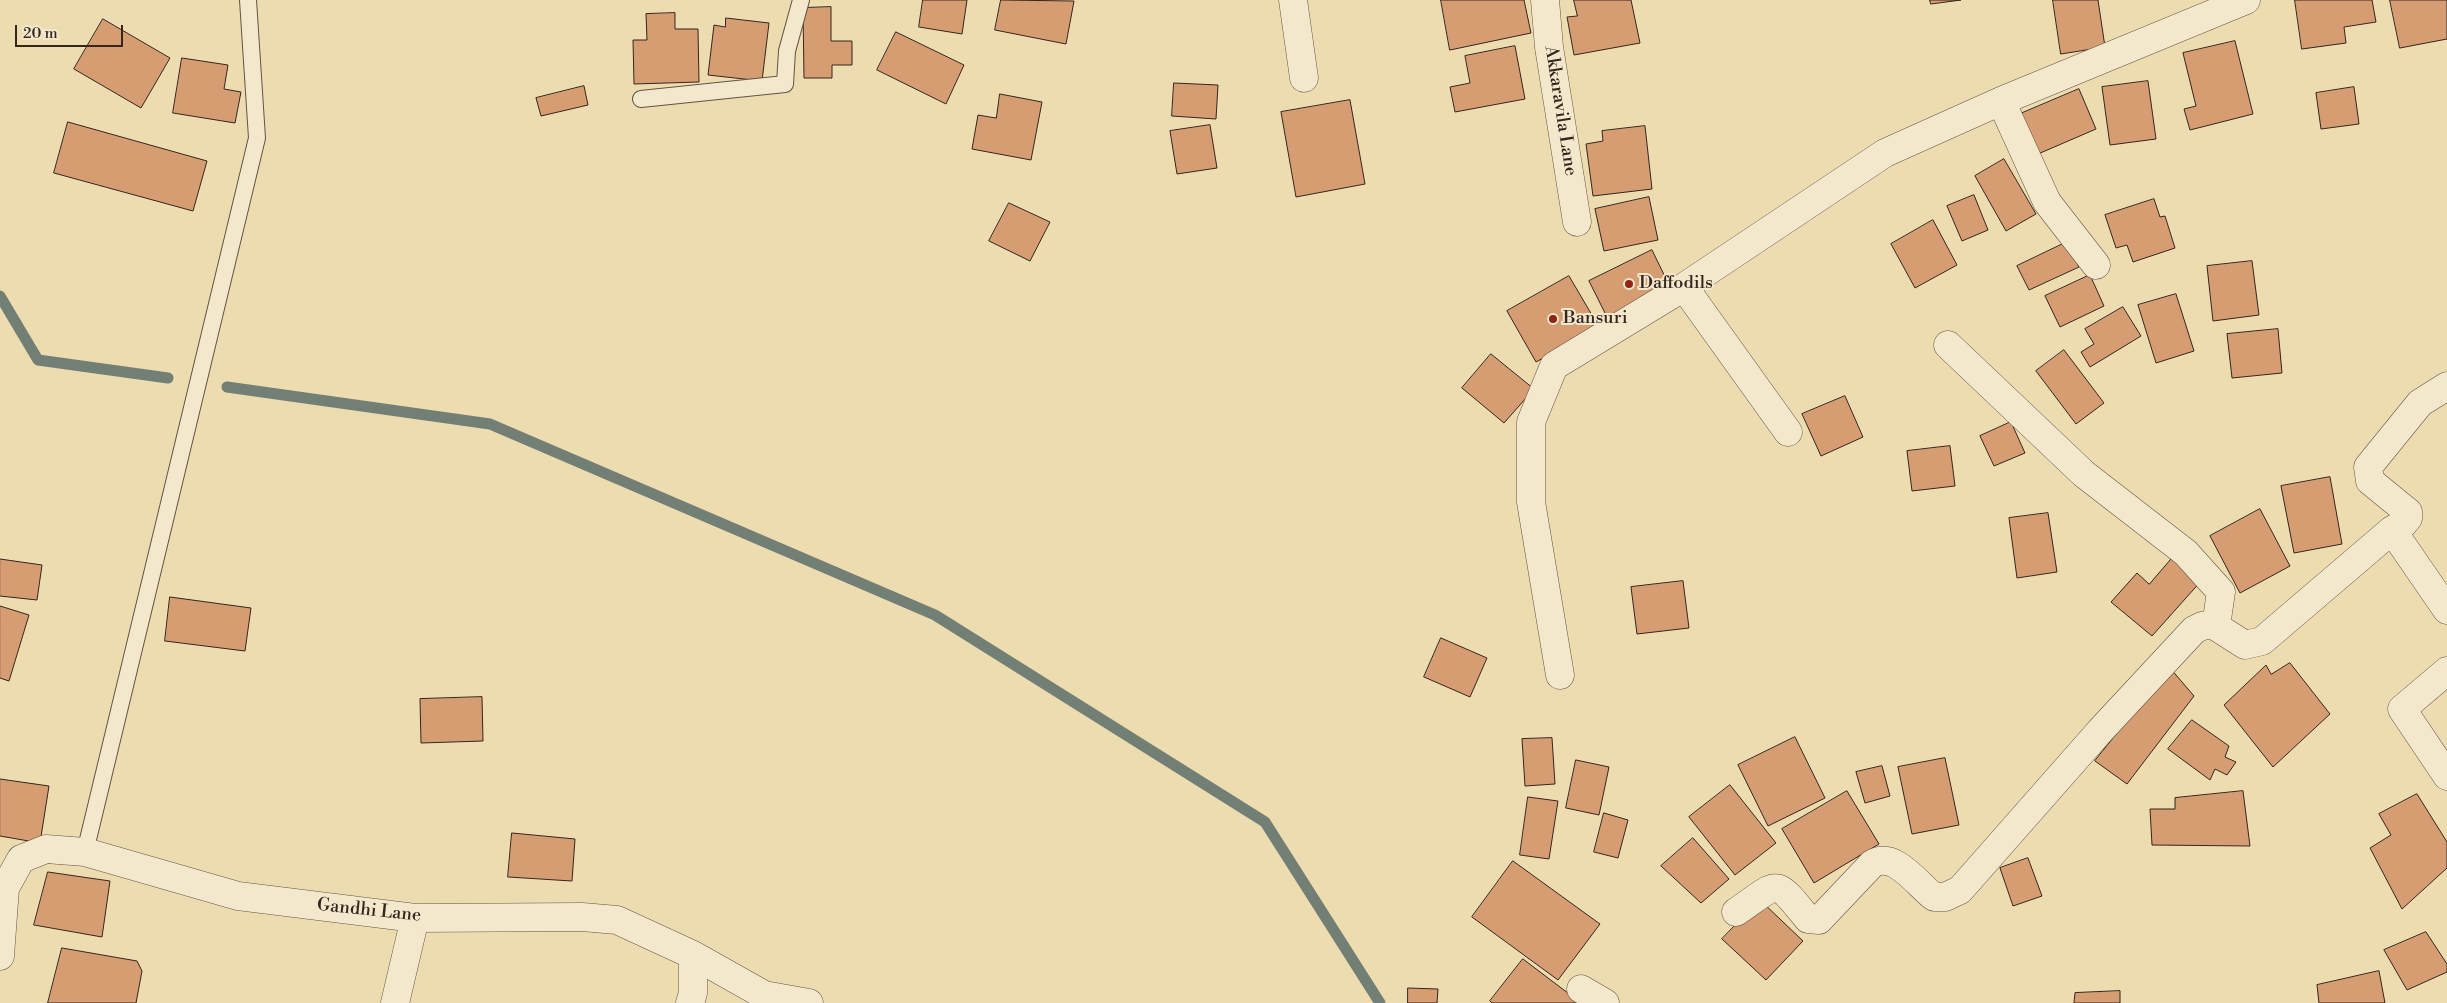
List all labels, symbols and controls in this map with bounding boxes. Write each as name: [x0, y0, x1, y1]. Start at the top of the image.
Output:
scale bar: [18, 15, 125, 47]
text: 20 m: [23, 24, 58, 43]
street label: Akkaravila Lane: [1539, 44, 1581, 178]
place label: Daffodils: [1639, 273, 1713, 295]
marker: Daffodils: [1623, 278, 1635, 290]
place label: Bansuri: [1563, 308, 1628, 330]
marker: Bansuri: [1547, 313, 1559, 325]
street label: Gandhi Lane: [316, 895, 422, 927]

